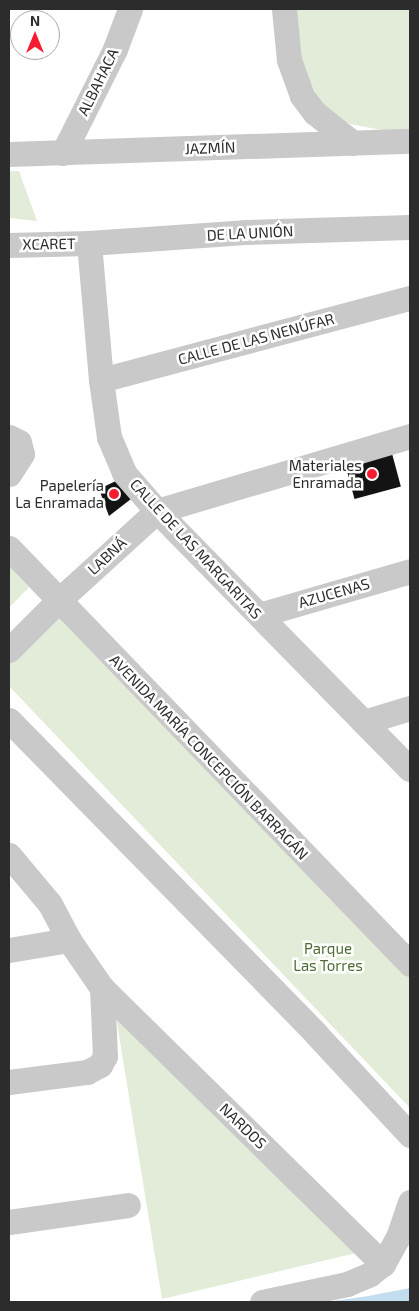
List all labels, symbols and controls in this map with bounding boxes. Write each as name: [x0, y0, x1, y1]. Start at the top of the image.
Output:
north arrow: [10, 10, 60, 60]
text: N: [30, 12, 40, 29]
street label: ALBAHACA: [74, 45, 122, 119]
street label: JAZMÍN: [184, 138, 236, 158]
street label: DE LA UNIÓN: [206, 222, 294, 244]
street label: XCARET: [22, 235, 76, 253]
street label: CALLE DE LAS NENÚFAR: [176, 309, 336, 369]
place label: Materiales Enramada: [289, 456, 362, 491]
marker: Materiales Enramada: [366, 468, 378, 480]
street label: CALLE DE LAS MARGARITAS: [126, 475, 266, 623]
place label: Papelería La Enramada: [15, 476, 104, 511]
marker: Papelería La Enramada: [108, 488, 120, 500]
street label: LABNÁ: [84, 534, 130, 578]
street label: AZUCENAS: [296, 574, 372, 612]
street label: AVENIDA MARÍA CONCEPCIÓN BARRAGÁN: [106, 650, 312, 864]
park label: Parque Las Torres: [293, 939, 363, 974]
street label: NARDOS: [216, 1100, 270, 1152]

